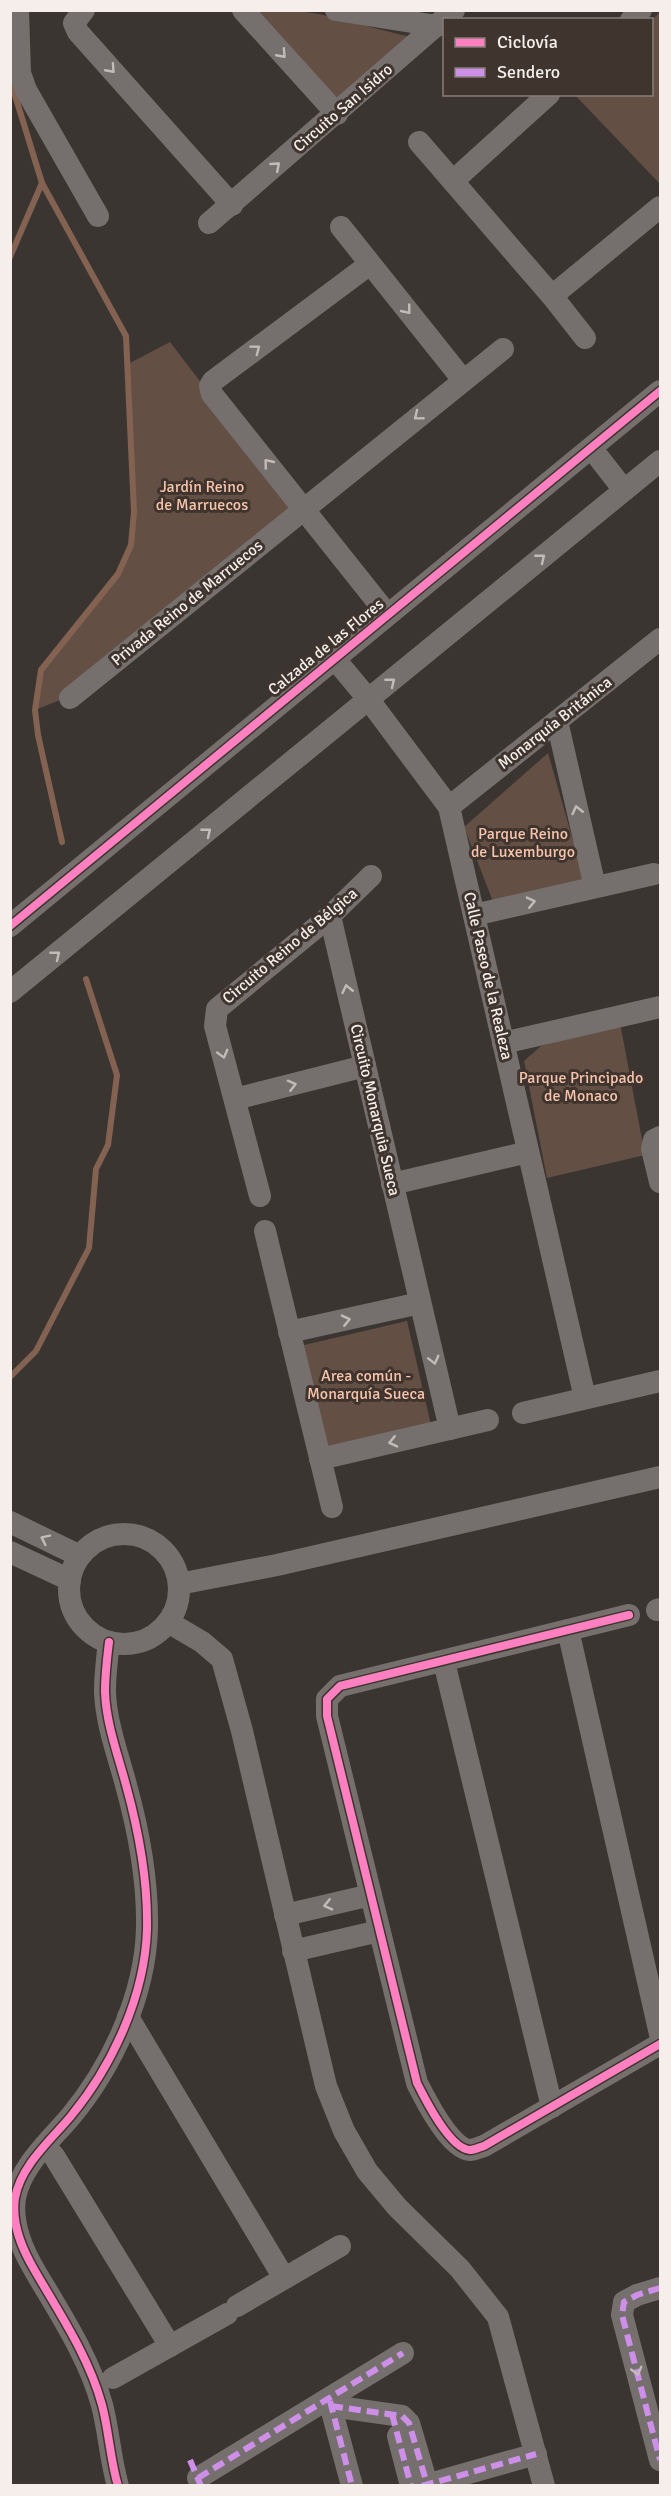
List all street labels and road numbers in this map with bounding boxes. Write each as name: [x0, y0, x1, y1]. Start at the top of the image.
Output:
street label: Circuito San Isidro: [289, 59, 397, 157]
street label: Privada Reino de Marruecos: [107, 536, 267, 670]
street label: Calzada de las Flores: [264, 594, 388, 700]
street label: Monarquía Británica: [494, 672, 616, 774]
street label: Circuito Reino de Bélgica: [218, 884, 362, 1008]
street label: Calle Paseo de la Realeza: [459, 890, 517, 1062]
street label: Circuito Monarquia Sueca: [346, 1022, 404, 1198]

